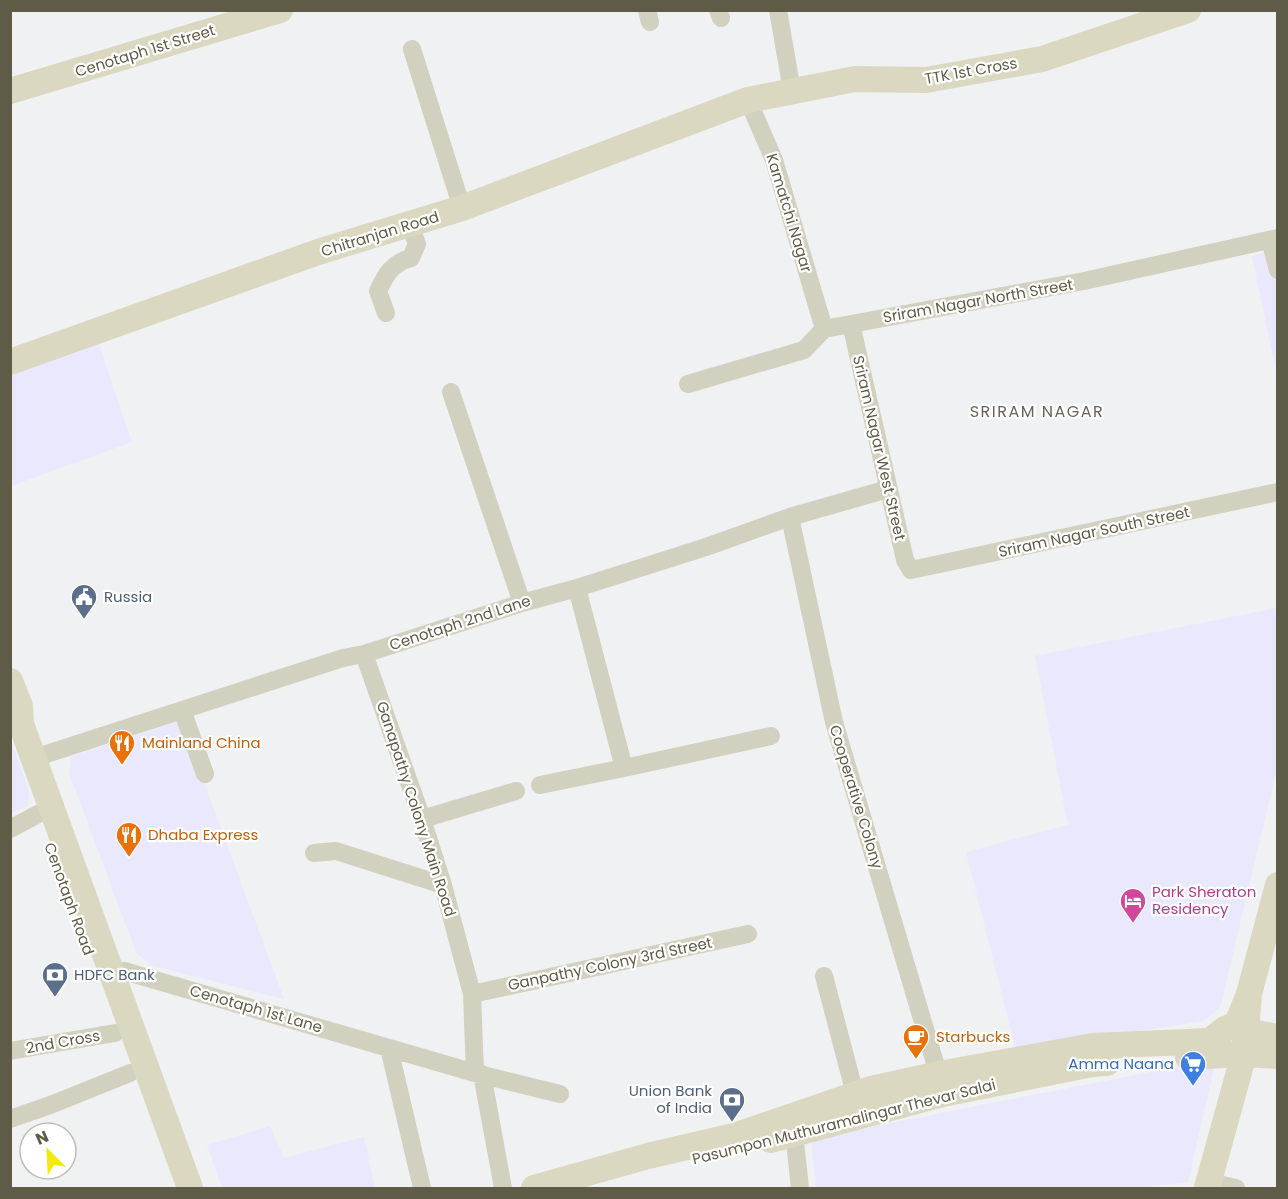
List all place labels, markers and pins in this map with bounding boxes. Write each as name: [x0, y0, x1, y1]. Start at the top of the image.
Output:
public building icon: Russia: [69, 582, 99, 620]
place label: Russia: [104, 586, 152, 607]
restaurant icon: Mainland China: [107, 728, 137, 766]
place label: Mainland China: [142, 732, 261, 753]
restaurant icon: Dhaba Express: [114, 820, 144, 858]
place label: Dhaba Express: [148, 824, 258, 845]
place label: Park Sheraton Residency: [1152, 881, 1256, 919]
hotel icon: Park Sheraton Residency: [1118, 886, 1148, 924]
bank icon: HDFC Bank: [40, 960, 70, 998]
place label: HDFC Bank: [74, 964, 155, 985]
cafe icon: Starbucks: [901, 1022, 931, 1060]
place label: Starbucks: [936, 1026, 1011, 1047]
supermarket icon: Amma Naana: [1178, 1049, 1208, 1087]
place label: Amma Naana: [1068, 1053, 1174, 1074]
place label: Union Bank of India: [629, 1080, 712, 1118]
bank icon: Union Bank of India: [717, 1085, 747, 1123]

